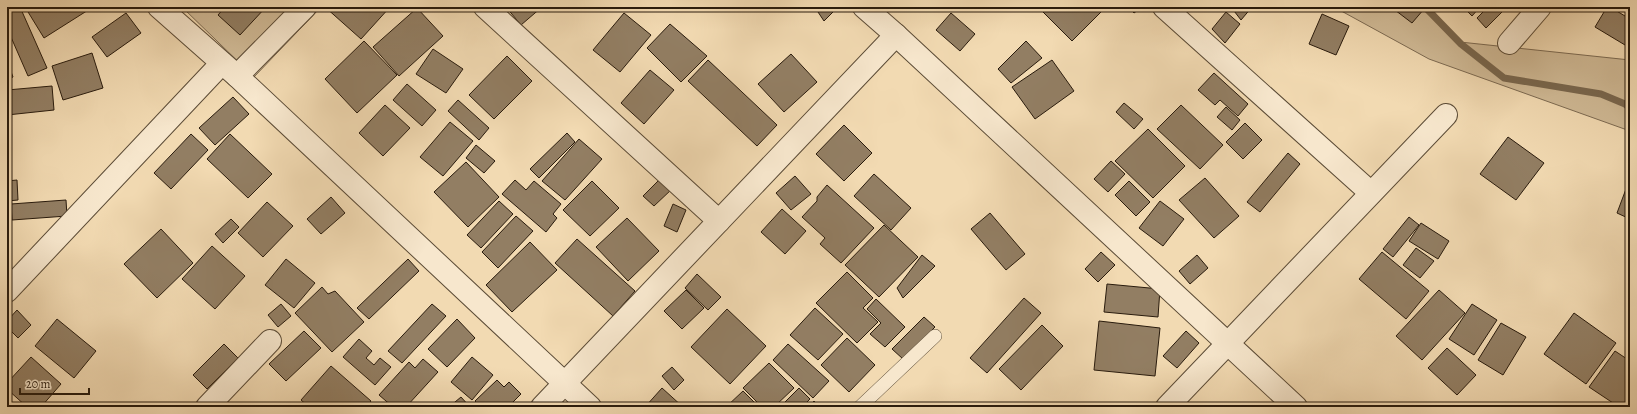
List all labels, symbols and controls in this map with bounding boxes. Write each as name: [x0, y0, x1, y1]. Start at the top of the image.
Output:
scale bar: [20, 370, 89, 396]
text: 20 m: [26, 376, 50, 392]

